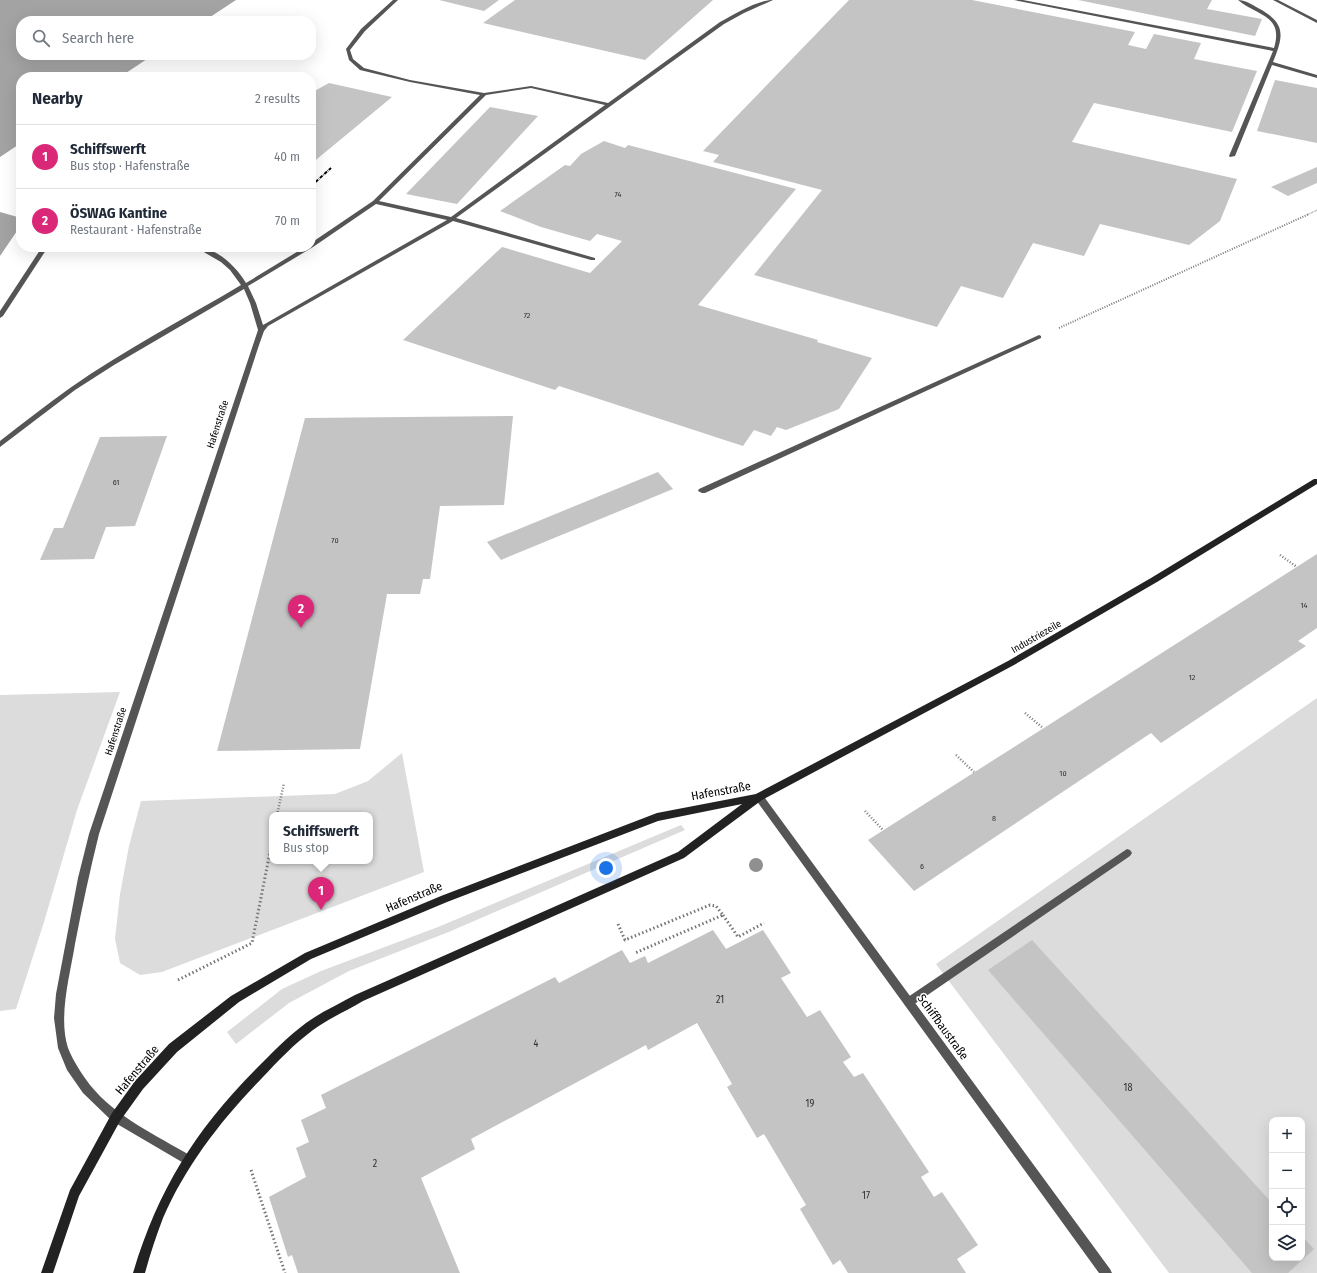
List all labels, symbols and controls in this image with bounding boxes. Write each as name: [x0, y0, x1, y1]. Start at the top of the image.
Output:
search box: [16, 16, 316, 60]
icon: search: [30, 27, 52, 49]
text: Search here: [62, 29, 134, 47]
text: Nearby: [32, 88, 83, 109]
text: 2 results: [255, 91, 300, 106]
text: Schiffswerft: [70, 140, 146, 158]
text: 1: [42, 149, 48, 164]
text: 40 m: [274, 149, 300, 164]
text: Bus stop · Hafenstraße: [70, 158, 190, 173]
house number: 74: [615, 190, 622, 199]
text: ÖSWAG Kantine: [70, 204, 167, 222]
text: 2: [42, 213, 48, 228]
text: 70 m: [275, 213, 300, 228]
text: Restaurant · Hafenstraße: [70, 222, 202, 237]
house number: 72: [524, 311, 531, 320]
street label: Hafenstraße: [205, 399, 231, 450]
house number: 61: [113, 478, 119, 487]
house number: 70: [331, 536, 339, 545]
pin: 2: [288, 595, 314, 628]
house number: 14: [1301, 601, 1308, 610]
street label: Industriezeile: [1009, 618, 1064, 656]
house number: 12: [1189, 673, 1196, 682]
street label: Hafenstraße: [103, 706, 129, 757]
house number: 10: [1059, 769, 1067, 778]
street label: Hafenstraße: [690, 779, 752, 803]
popup: [269, 812, 373, 864]
house number: 8: [992, 814, 996, 823]
text: Schiffswerft: [283, 822, 359, 840]
text: Bus stop: [283, 840, 329, 855]
your location: [596, 858, 616, 878]
house number: 6: [920, 862, 924, 871]
pin: 1: [308, 877, 334, 910]
street label: Hafenstraße: [384, 879, 444, 915]
street label: Schiffbaustraße: [915, 992, 971, 1062]
house number: 21: [716, 994, 724, 1006]
house number: 4: [534, 1038, 539, 1050]
street label: Hafenstraße: [112, 1042, 162, 1098]
house number: 18: [1124, 1082, 1132, 1094]
house number: 19: [806, 1098, 815, 1110]
map controls: [1269, 1117, 1305, 1261]
button: +: [1269, 1117, 1305, 1153]
button: −: [1269, 1153, 1305, 1189]
house number: 2: [373, 1158, 378, 1170]
button: locate: [1269, 1189, 1305, 1225]
house number: 17: [862, 1190, 870, 1202]
button: layers: [1269, 1225, 1305, 1261]

